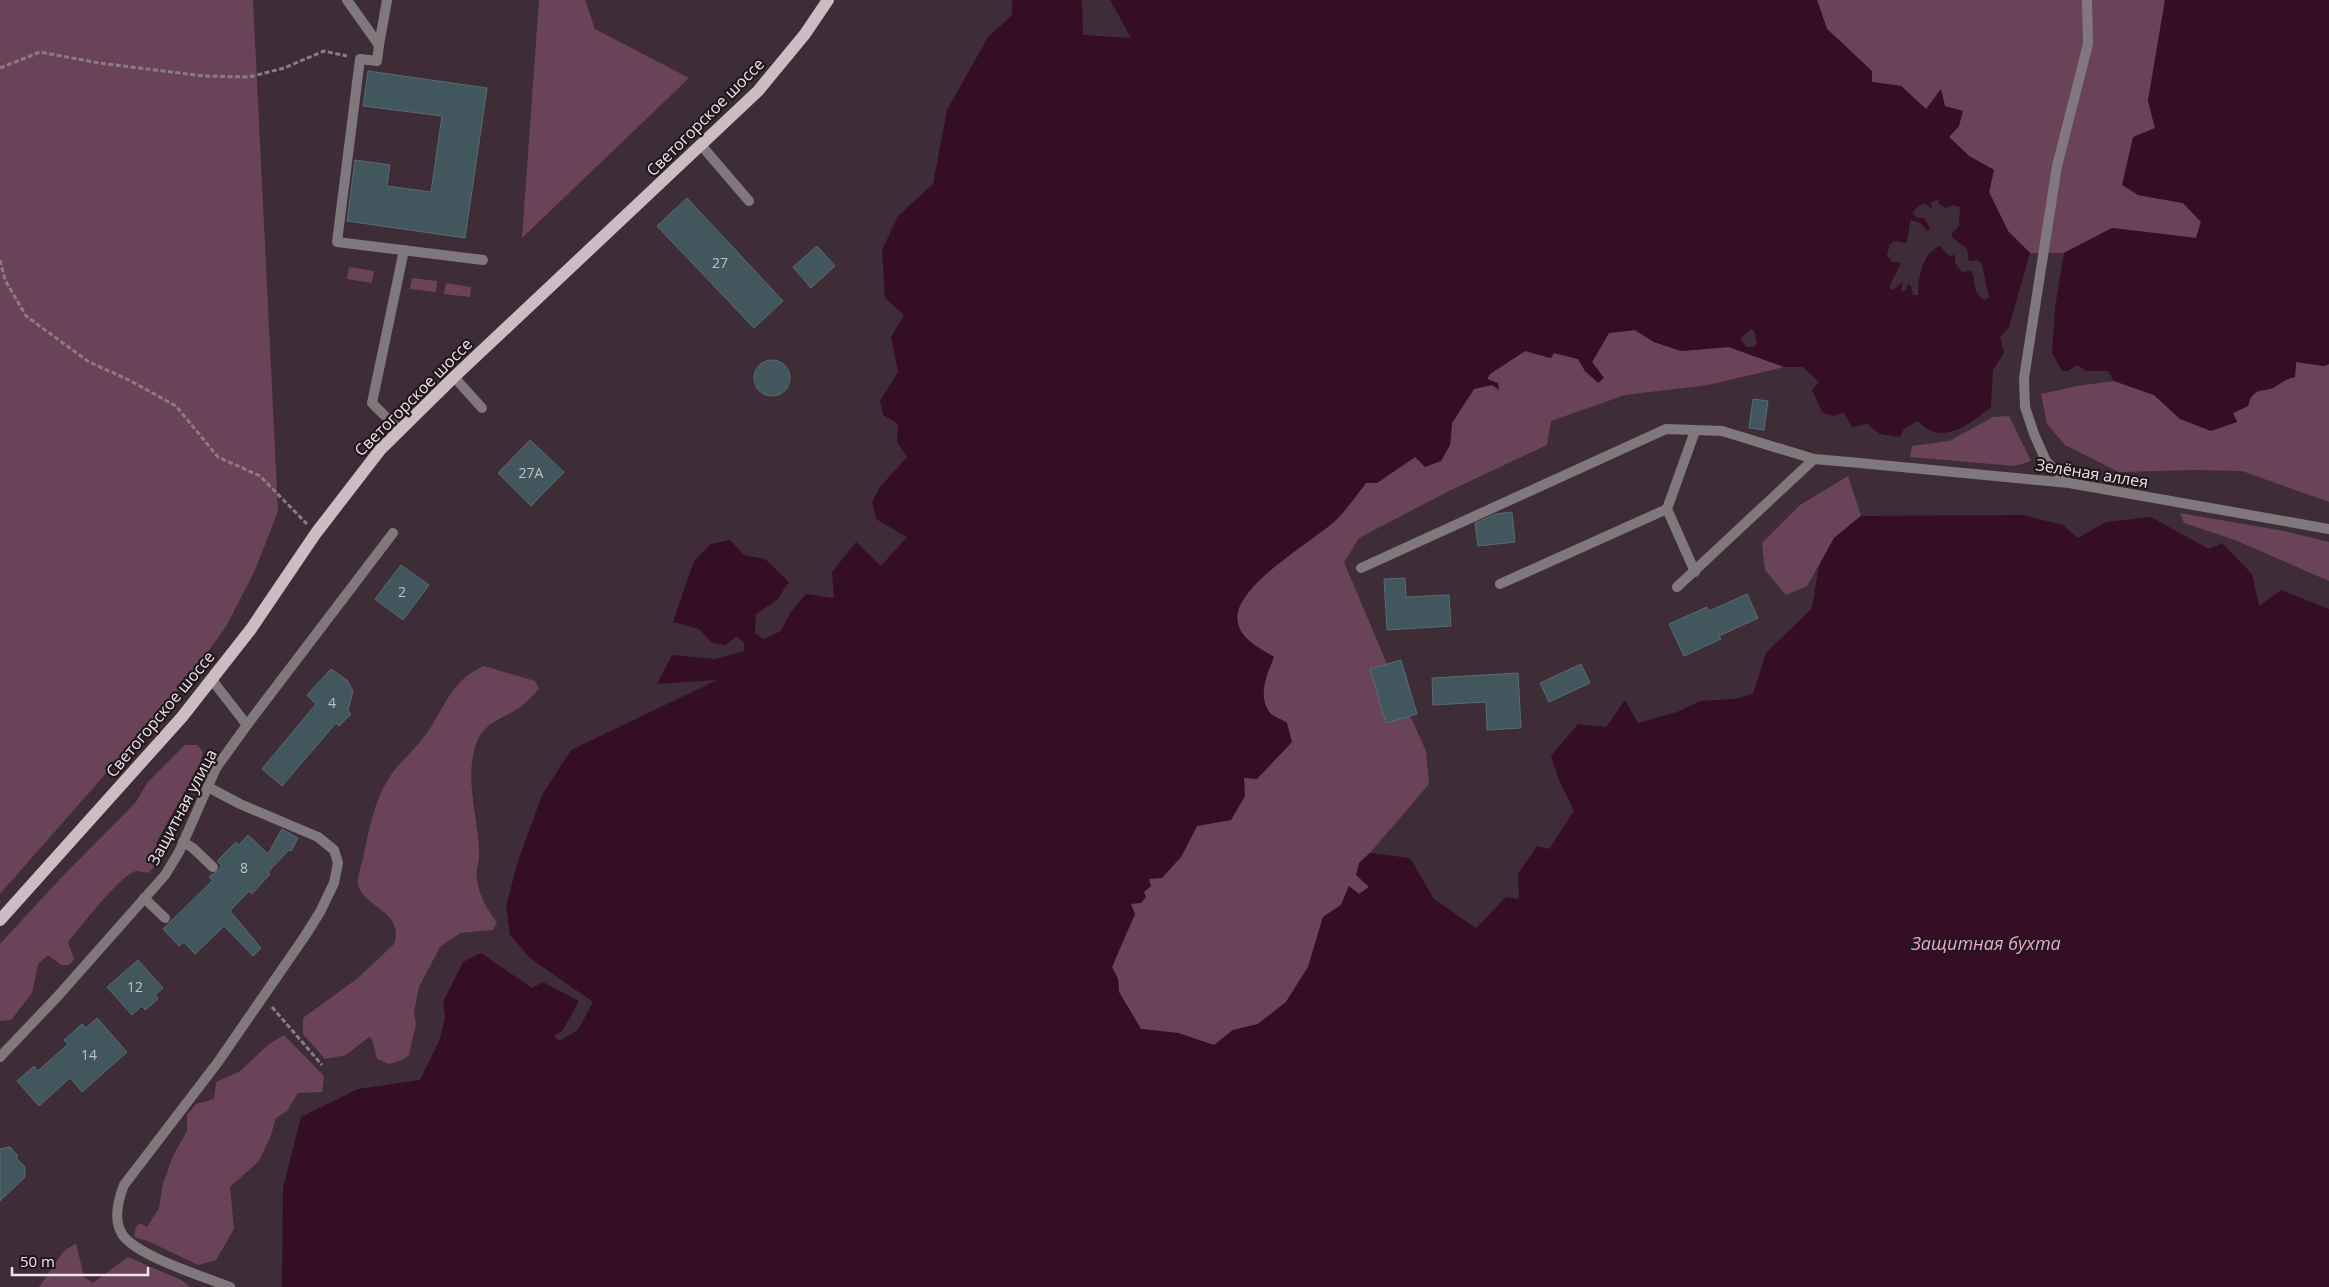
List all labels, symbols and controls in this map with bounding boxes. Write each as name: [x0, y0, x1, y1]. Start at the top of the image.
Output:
street label: Светогорское шоссе: [641, 53, 769, 181]
house number: 27: [712, 253, 728, 272]
street label: Светогорское шоссе: [349, 333, 477, 461]
street label: Зелёная аллея: [2034, 453, 2150, 493]
house number: 27А: [519, 463, 544, 482]
house number: 2: [398, 582, 406, 601]
street label: Светогорское шоссе: [101, 646, 219, 782]
house number: 4: [328, 693, 336, 712]
street label: Защитная улица: [142, 745, 222, 869]
house number: 8: [240, 858, 248, 877]
water label: Защитная бухта: [1910, 931, 2061, 955]
house number: 12: [127, 977, 143, 996]
house number: 14: [81, 1045, 97, 1064]
scale bar: [12, 1244, 149, 1276]
text: 50 m: [20, 1251, 55, 1271]

